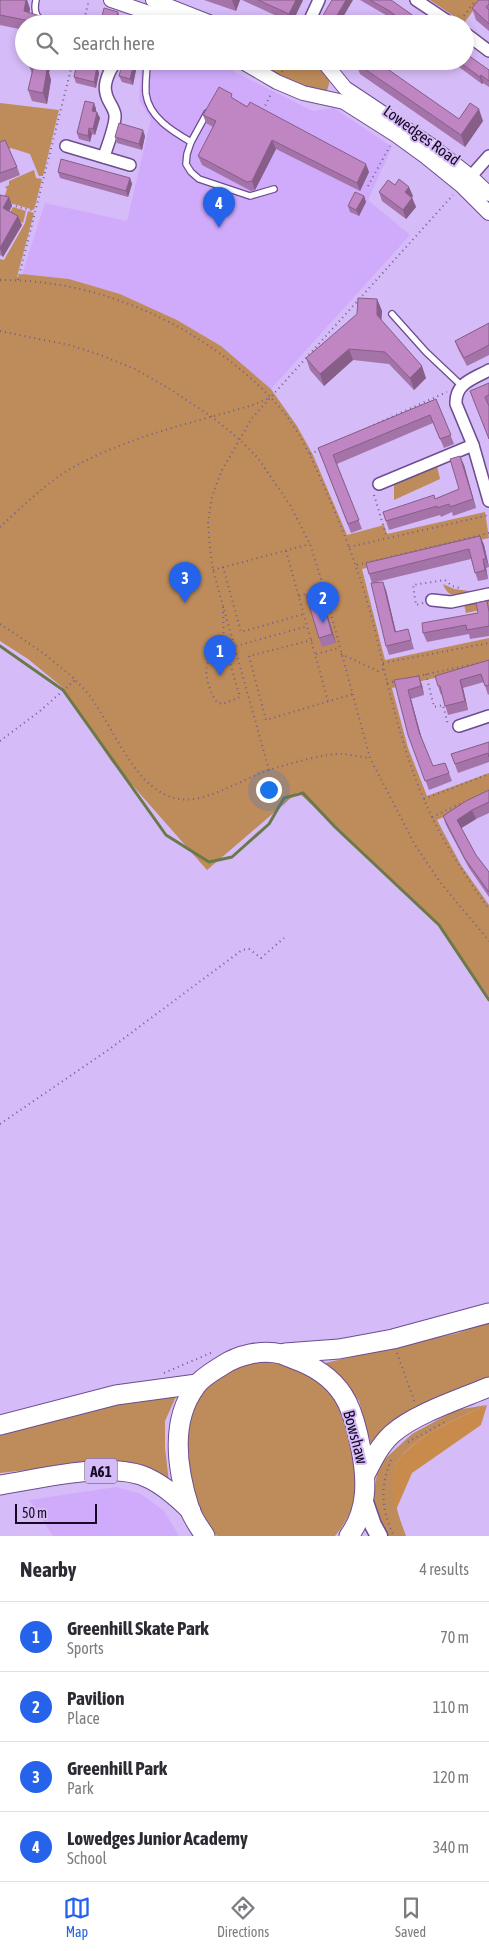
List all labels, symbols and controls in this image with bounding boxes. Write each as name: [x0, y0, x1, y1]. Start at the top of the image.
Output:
search box: [15, 15, 474, 70]
icon: search: [33, 29, 61, 57]
text: Search here: [73, 32, 155, 54]
street label: Lowedges Road: [380, 101, 464, 170]
pin: 4: [203, 187, 235, 228]
pin: 3: [169, 562, 201, 603]
pin: 2: [307, 582, 339, 623]
pin: 1: [204, 635, 236, 676]
your location: [256, 777, 282, 803]
street label: Bowshaw: [340, 1408, 372, 1466]
road number: A61: [85, 1458, 117, 1484]
scale bar: [15, 1501, 98, 1524]
text: 50 m: [22, 1505, 47, 1521]
text: Nearby: [20, 1557, 76, 1581]
text: 4 results: [419, 1560, 469, 1578]
text: Greenhill Skate Park: [67, 1617, 209, 1639]
text: 1: [32, 1628, 40, 1646]
text: 70 m: [440, 1628, 469, 1646]
text: Sports: [67, 1639, 104, 1657]
text: Pavilion: [67, 1687, 125, 1709]
text: 2: [32, 1698, 40, 1716]
text: 110 m: [433, 1698, 469, 1716]
text: Place: [67, 1709, 100, 1727]
text: Greenhill Park: [67, 1757, 167, 1779]
text: 3: [32, 1768, 40, 1786]
text: 120 m: [433, 1768, 469, 1786]
text: Park: [67, 1779, 94, 1797]
text: Lowedges Junior Academy: [67, 1827, 248, 1849]
text: 4: [32, 1838, 40, 1856]
text: 340 m: [433, 1838, 469, 1856]
text: School: [67, 1849, 107, 1867]
tab: Map: [63, 1894, 91, 1940]
tab: Directions: [217, 1894, 269, 1940]
tab: Saved: [395, 1894, 426, 1940]

